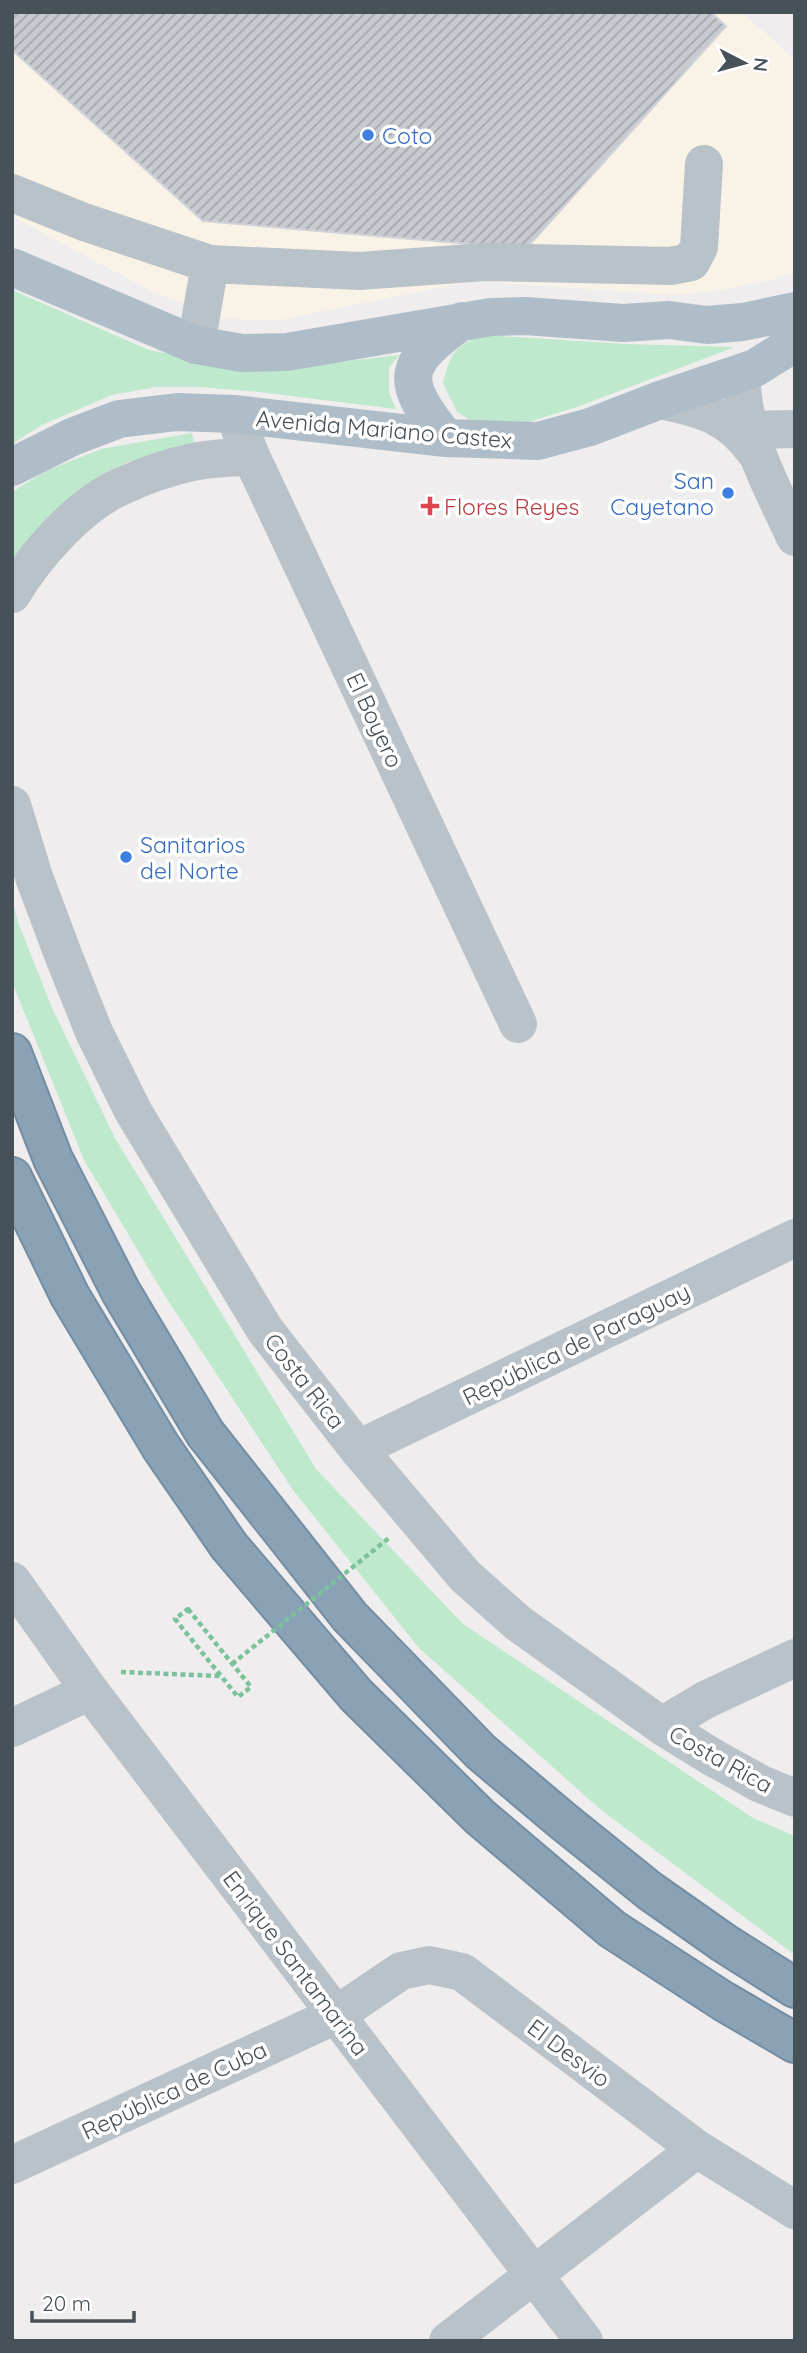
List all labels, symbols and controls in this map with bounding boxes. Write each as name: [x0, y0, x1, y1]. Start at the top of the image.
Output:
north arrow: [709, 28, 779, 98]
text: N: [748, 57, 774, 73]
place label: Coto: [382, 121, 433, 150]
marker: Coto: [360, 127, 376, 143]
street label: Avenida Mariano Castex: [255, 403, 513, 455]
place label: San Cayetano: [610, 466, 714, 521]
marker: San Cayetano: [720, 485, 736, 501]
place label: Flores Reyes: [444, 492, 579, 521]
marker: Flores Reyes: [422, 498, 438, 514]
street label: El Boyero: [340, 668, 410, 772]
place label: Sanitarios del Norte: [140, 830, 245, 885]
marker: Sanitarios del Norte: [118, 849, 134, 865]
street label: República de Paraguay: [458, 1276, 694, 1412]
street label: Costa Rica: [259, 1327, 351, 1435]
street label: Costa Rica: [664, 1719, 778, 1799]
street label: Enrique Santamarina: [217, 1865, 375, 2061]
street label: El Desvio: [522, 2012, 616, 2094]
street label: República de Cuba: [77, 2034, 271, 2146]
scale bar: [32, 2280, 133, 2324]
text: 20 m: [42, 2290, 91, 2316]

